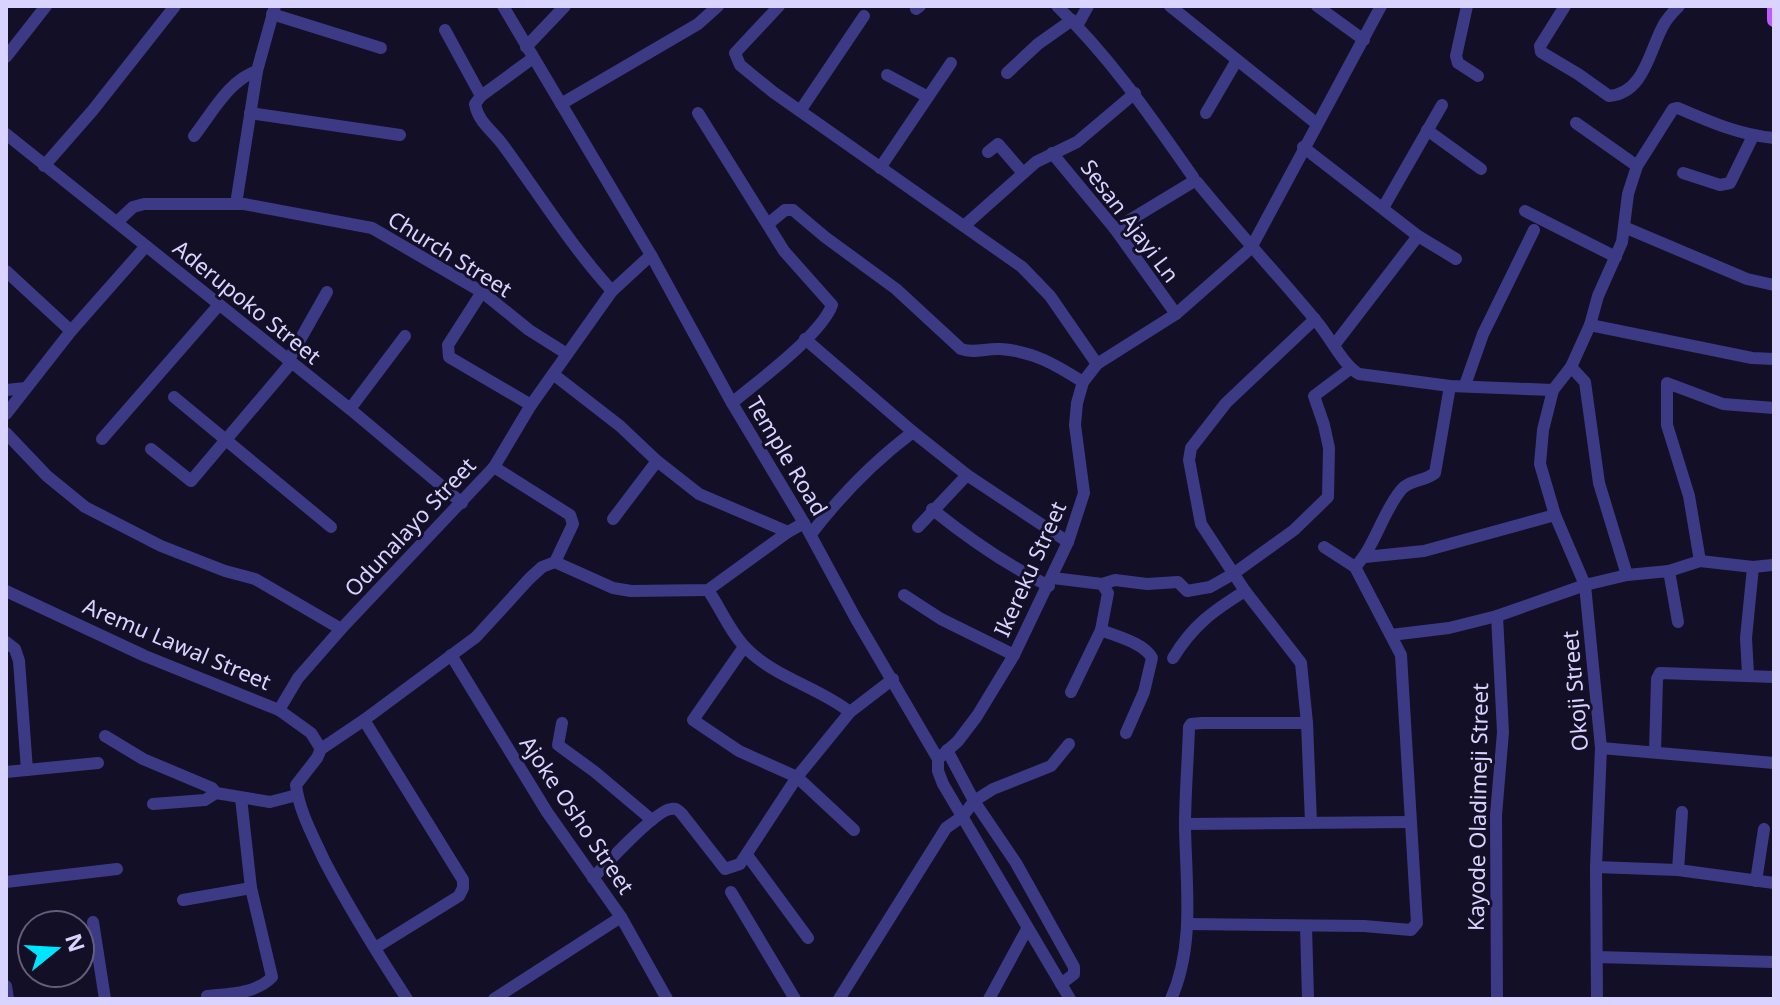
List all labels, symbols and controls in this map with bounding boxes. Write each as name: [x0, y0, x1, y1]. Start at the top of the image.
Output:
street label: Sesan Ajayi Ln: [1075, 153, 1187, 288]
street label: Church Street: [383, 203, 518, 303]
street label: Aderupoko Street: [168, 232, 328, 370]
street label: Temple Road: [741, 390, 835, 521]
street label: Odunalayo Street: [337, 450, 482, 602]
street label: Ikereku Street: [986, 496, 1072, 641]
street label: Aremu Lawal Street: [79, 590, 276, 696]
street label: Okoji Street: [1554, 630, 1594, 753]
street label: Kayode Oladimeji Street: [1460, 683, 1494, 931]
street label: Ajoke Osho Street: [514, 729, 642, 899]
north arrow: [16, 909, 96, 989]
text: N: [59, 929, 93, 956]

